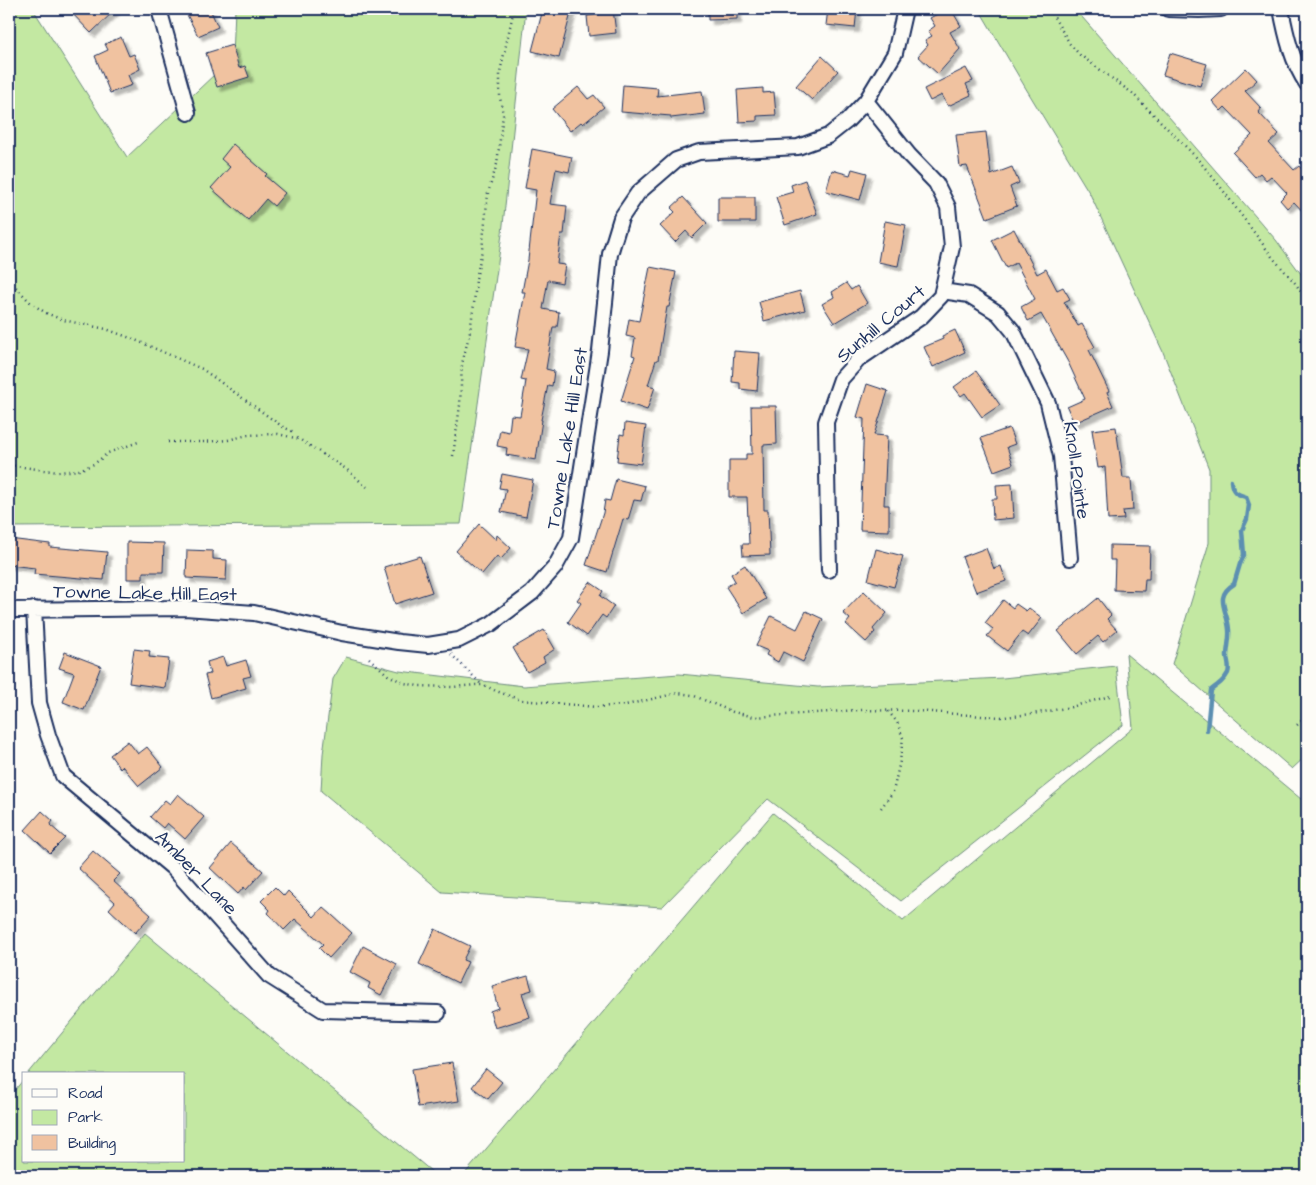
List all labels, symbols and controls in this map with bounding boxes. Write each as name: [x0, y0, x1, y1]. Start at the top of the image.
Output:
street label: Sunhill Court: [830, 279, 932, 370]
street label: Towne Lake Hill East: [540, 345, 595, 531]
street label: Knoll Pointe: [1056, 420, 1097, 521]
street label: Towne Lake Hill East: [53, 578, 237, 609]
street label: Amber Lane: [148, 825, 243, 921]
legend: [22, 1072, 185, 1162]
text: Road: [68, 1083, 103, 1104]
text: Park: [68, 1107, 103, 1128]
text: Building: [68, 1133, 116, 1155]

